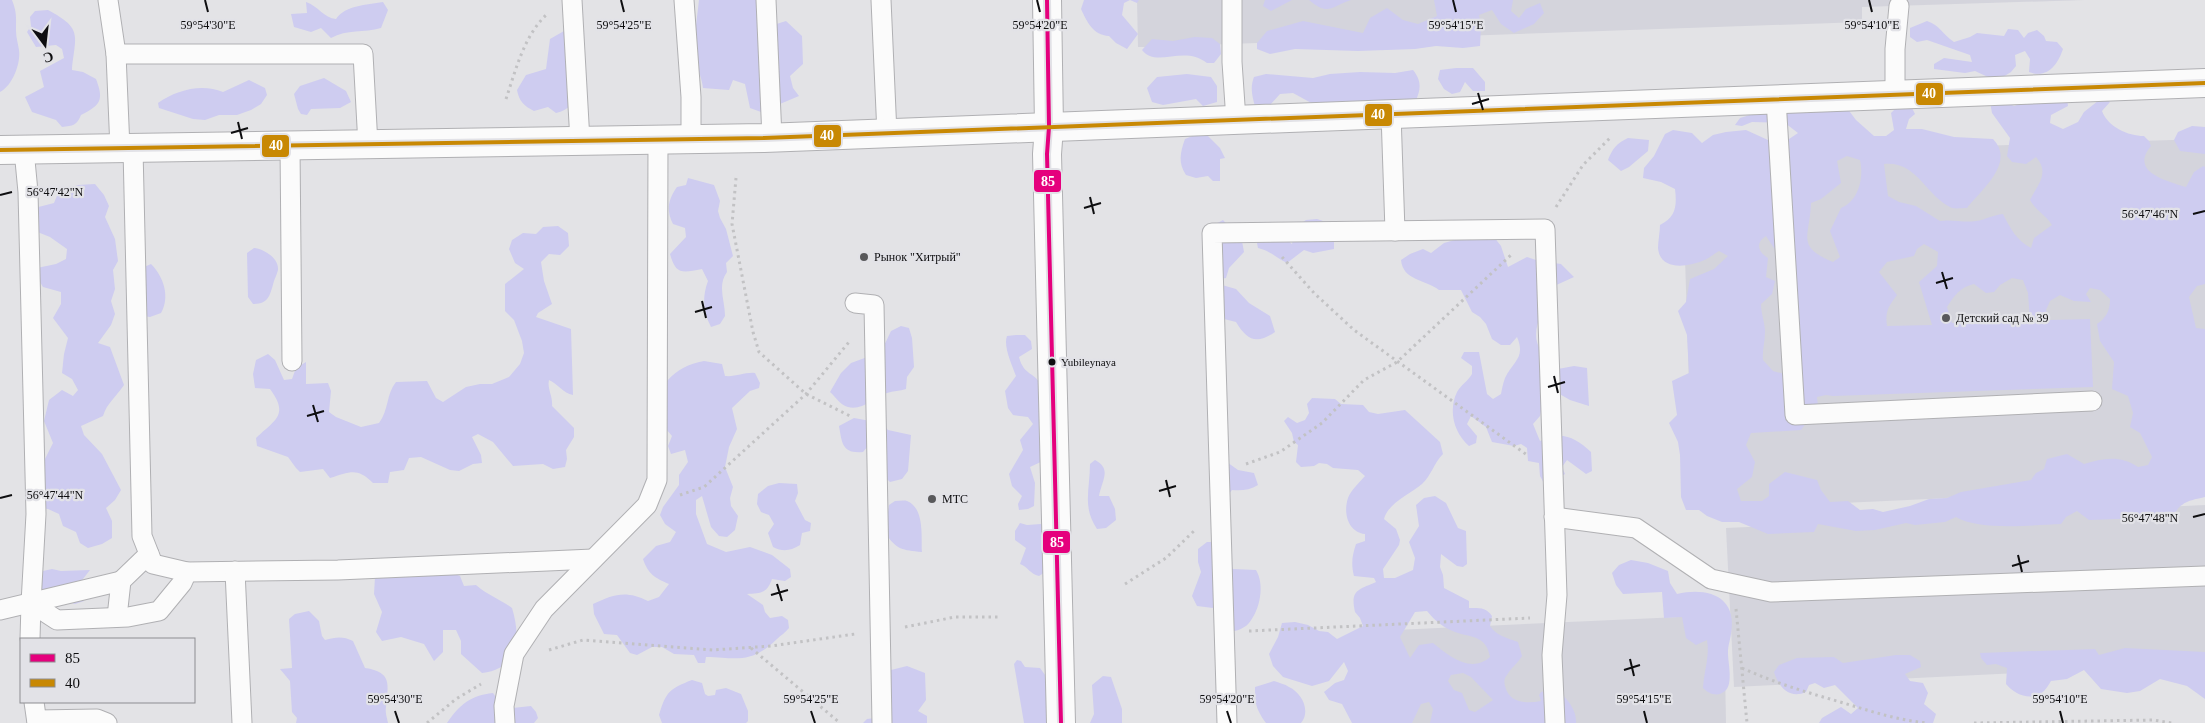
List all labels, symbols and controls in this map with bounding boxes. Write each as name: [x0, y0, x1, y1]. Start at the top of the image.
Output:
text: 59°54'30"E: [180, 18, 236, 32]
text: 59°54'25"E: [596, 18, 652, 32]
text: 59°54'20"E: [1012, 18, 1068, 32]
text: 59°54'15"E: [1428, 18, 1484, 32]
text: 59°54'10"E: [1844, 18, 1900, 32]
north arrow: [20, 20, 70, 70]
text: С: [41, 49, 55, 66]
line badge: 40: [1915, 82, 1944, 106]
text: 40: [1922, 86, 1936, 101]
line badge: 40: [1364, 103, 1393, 127]
text: 40: [1371, 107, 1385, 122]
line badge: 40: [813, 124, 842, 148]
text: 40: [820, 128, 834, 143]
line badge: 40: [261, 134, 290, 158]
text: 40: [269, 138, 283, 153]
line badge: 85: [1033, 169, 1062, 193]
text: 85: [1041, 174, 1055, 189]
text: 56°47'42"N: [27, 185, 84, 199]
text: 56°47'46"N: [2122, 207, 2179, 221]
place label: Рынок "Хитрый": [874, 250, 961, 264]
marker: Рынок "Хитрый": [858, 251, 870, 263]
place label: Детский сад № 39: [1956, 311, 2048, 325]
marker: Детский сад № 39: [1940, 312, 1952, 324]
place label: Yubileynaya: [1061, 356, 1116, 368]
marker: Yubileynaya: [1047, 357, 1057, 367]
text: 56°47'44"N: [27, 488, 84, 502]
place label: МТС: [942, 492, 968, 506]
marker: МТС: [926, 493, 938, 505]
text: 56°47'48"N: [2122, 511, 2179, 525]
line badge: 85: [1042, 530, 1071, 554]
text: 85: [1050, 535, 1064, 550]
legend: [20, 638, 195, 703]
text: 85: [65, 650, 80, 666]
text: 40: [65, 675, 80, 691]
text: 59°54'30"E: [367, 692, 423, 706]
text: 59°54'25"E: [783, 692, 839, 706]
text: 59°54'20"E: [1199, 692, 1255, 706]
text: 59°54'15"E: [1616, 692, 1672, 706]
text: 59°54'10"E: [2032, 692, 2088, 706]

